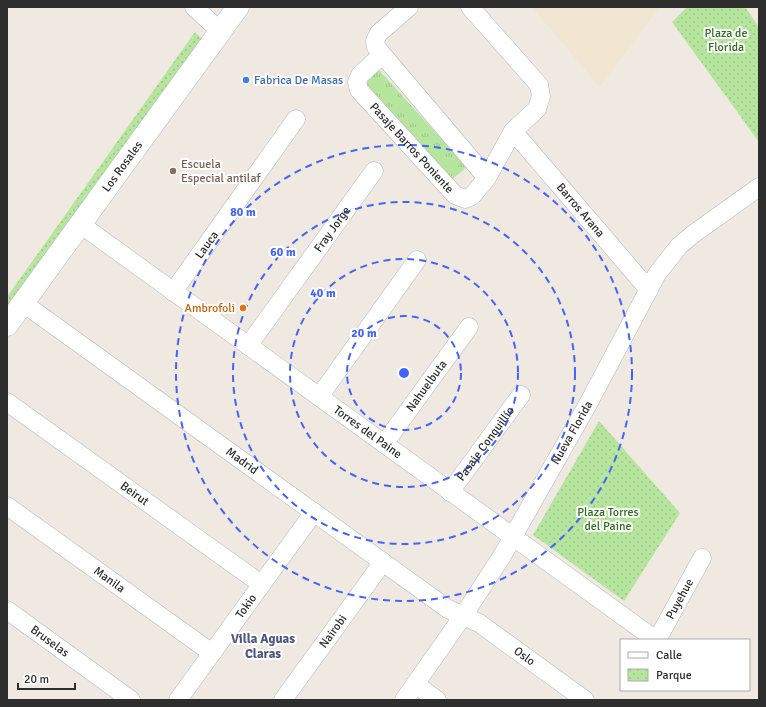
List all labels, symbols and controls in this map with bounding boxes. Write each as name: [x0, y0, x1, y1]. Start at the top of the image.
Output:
park label: Plaza de Florida: [705, 26, 747, 55]
place label: Fabrica De Masas: [254, 73, 343, 88]
marker: Fabrica De Masas: [241, 75, 251, 85]
street label: Pasaje Barros Poniente: [366, 100, 457, 197]
street label: Los Rosales: [99, 138, 146, 195]
place label: Escuela Especial antilaf: [181, 157, 261, 186]
marker: Escuela Especial antilaf: [168, 166, 178, 176]
street label: Barros Arana: [553, 180, 608, 241]
street label: Fray Jorge: [311, 204, 354, 255]
text: 80 m: [230, 205, 256, 220]
street label: Lauca: [192, 228, 222, 262]
text: 60 m: [270, 245, 296, 260]
text: 40 m: [310, 286, 336, 301]
place label: Ambrofoli: [185, 301, 235, 316]
marker: Ambrofoli: [238, 303, 248, 313]
text: 20 m: [351, 326, 377, 341]
street label: Nahuelbuta: [403, 357, 450, 415]
centre of rings: [397, 366, 411, 380]
street label: Nueva Florida: [548, 398, 596, 467]
street label: Torres del Paine: [330, 403, 405, 462]
street label: Pasaje Conguillío: [454, 404, 518, 484]
street label: Madrid: [223, 444, 261, 478]
street label: Beirut: [117, 479, 152, 509]
park label: Plaza Torres del Paine: [577, 505, 639, 534]
street label: Manila: [90, 563, 128, 596]
street label: Puyehue: [663, 576, 697, 622]
street label: Tokio: [233, 591, 260, 621]
street label: Nairobi: [316, 612, 350, 651]
street label: Bruselas: [27, 622, 72, 661]
district label: Villa Aguas Claras: [231, 631, 295, 662]
legend: [620, 639, 750, 691]
street label: Oslo: [511, 644, 538, 669]
text: Calle: [656, 648, 682, 663]
scale bar: [18, 665, 75, 691]
text: Parque: [656, 668, 692, 683]
text: 20 m: [24, 672, 49, 687]

